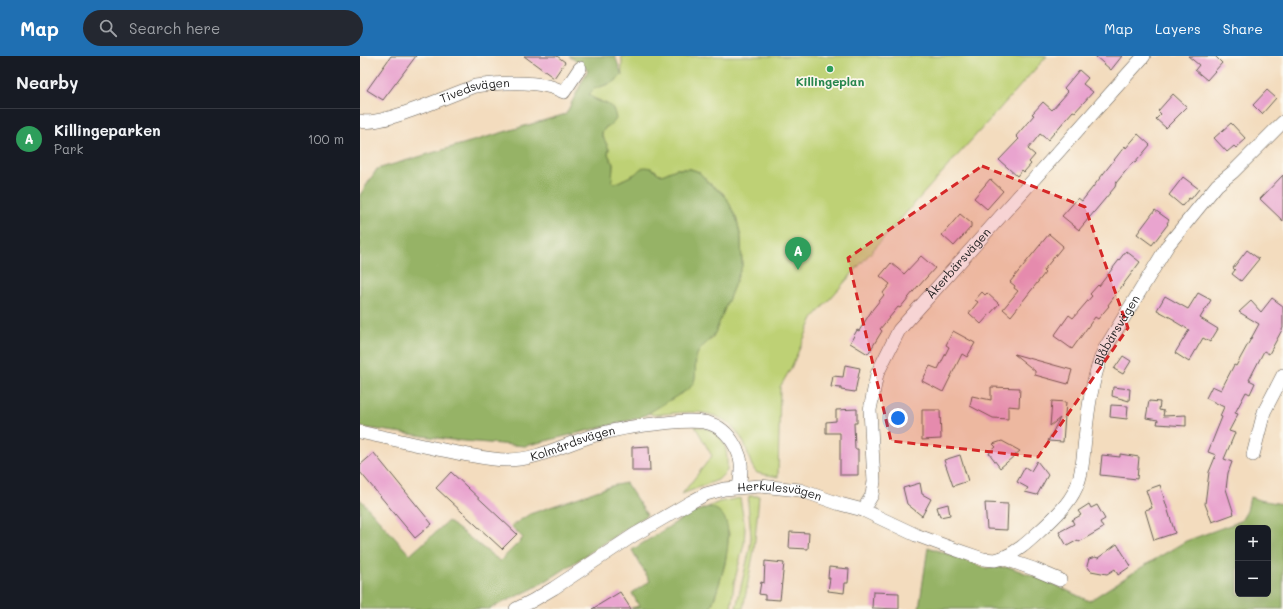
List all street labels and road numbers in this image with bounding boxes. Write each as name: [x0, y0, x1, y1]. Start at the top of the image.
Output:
street label: Tivedsvägen: [437, 74, 510, 106]
street label: Åkerbärsvägen: [922, 224, 994, 301]
street label: Blåbärsvägen: [1090, 292, 1143, 368]
street label: Kolmårdsvägen: [528, 421, 616, 464]
street label: Herkulesvägen: [736, 477, 824, 504]

